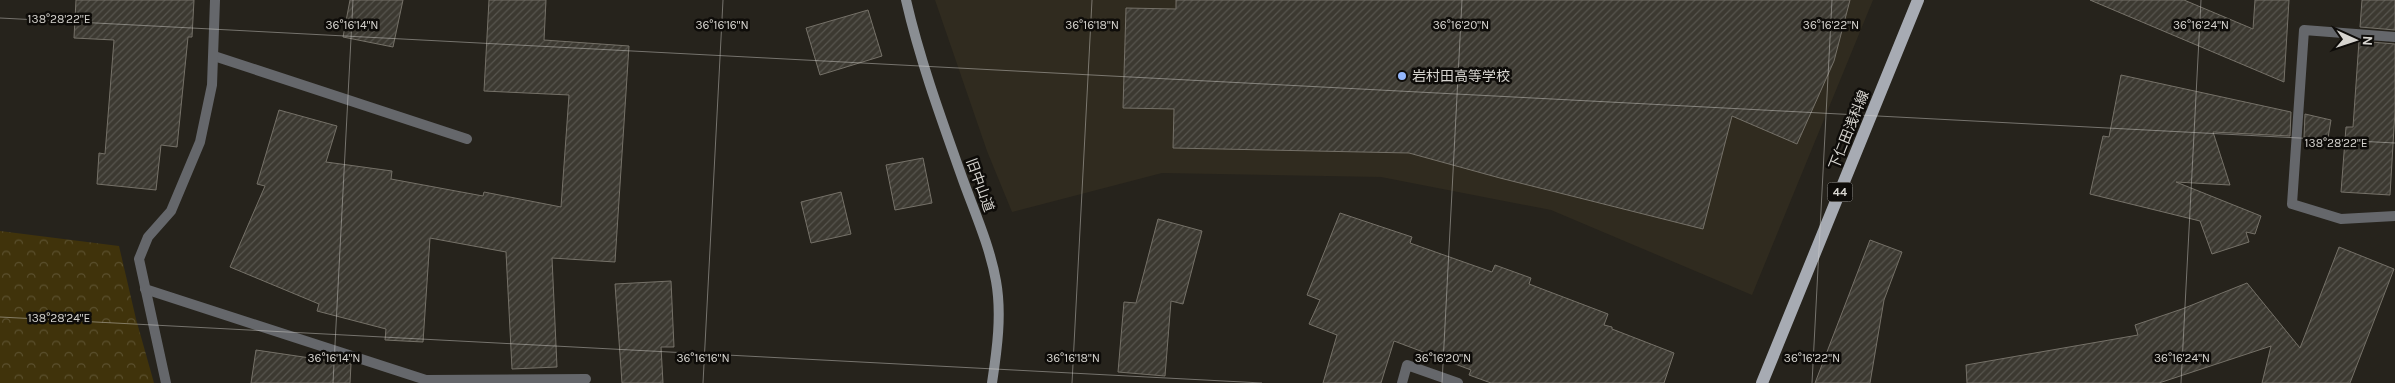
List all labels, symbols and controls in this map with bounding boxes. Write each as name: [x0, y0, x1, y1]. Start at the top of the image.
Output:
text: 138°28'22"E: [28, 12, 90, 26]
north arrow: [2330, 15, 2380, 65]
text: 36°16'14"N: [325, 18, 379, 32]
text: 36°16'16"N: [695, 18, 749, 32]
text: 36°16'18"N: [1065, 18, 1119, 32]
text: 36°16'20"N: [1433, 18, 1489, 32]
text: 36°16'22"N: [1803, 18, 1859, 32]
text: 36°16'24"N: [2173, 18, 2229, 32]
text: N: [2359, 35, 2376, 46]
place label: 岩村田高等学校: [1412, 68, 1510, 85]
marker: 岩村田高等学校: [1396, 70, 1408, 82]
street label: 下仁田浅科線: [1825, 88, 1873, 172]
text: 138°28'22"E: [2305, 136, 2367, 150]
street label: 旧中山道: [962, 156, 998, 214]
road number: 44: [1828, 182, 1852, 202]
text: 138°28'24"E: [28, 311, 90, 325]
text: 36°16'14"N: [307, 351, 361, 365]
text: 36°16'16"N: [676, 351, 730, 365]
text: 36°16'18"N: [1046, 351, 1100, 365]
text: 36°16'20"N: [1415, 351, 1471, 365]
text: 36°16'22"N: [1784, 351, 1840, 365]
text: 36°16'24"N: [2154, 351, 2210, 365]

